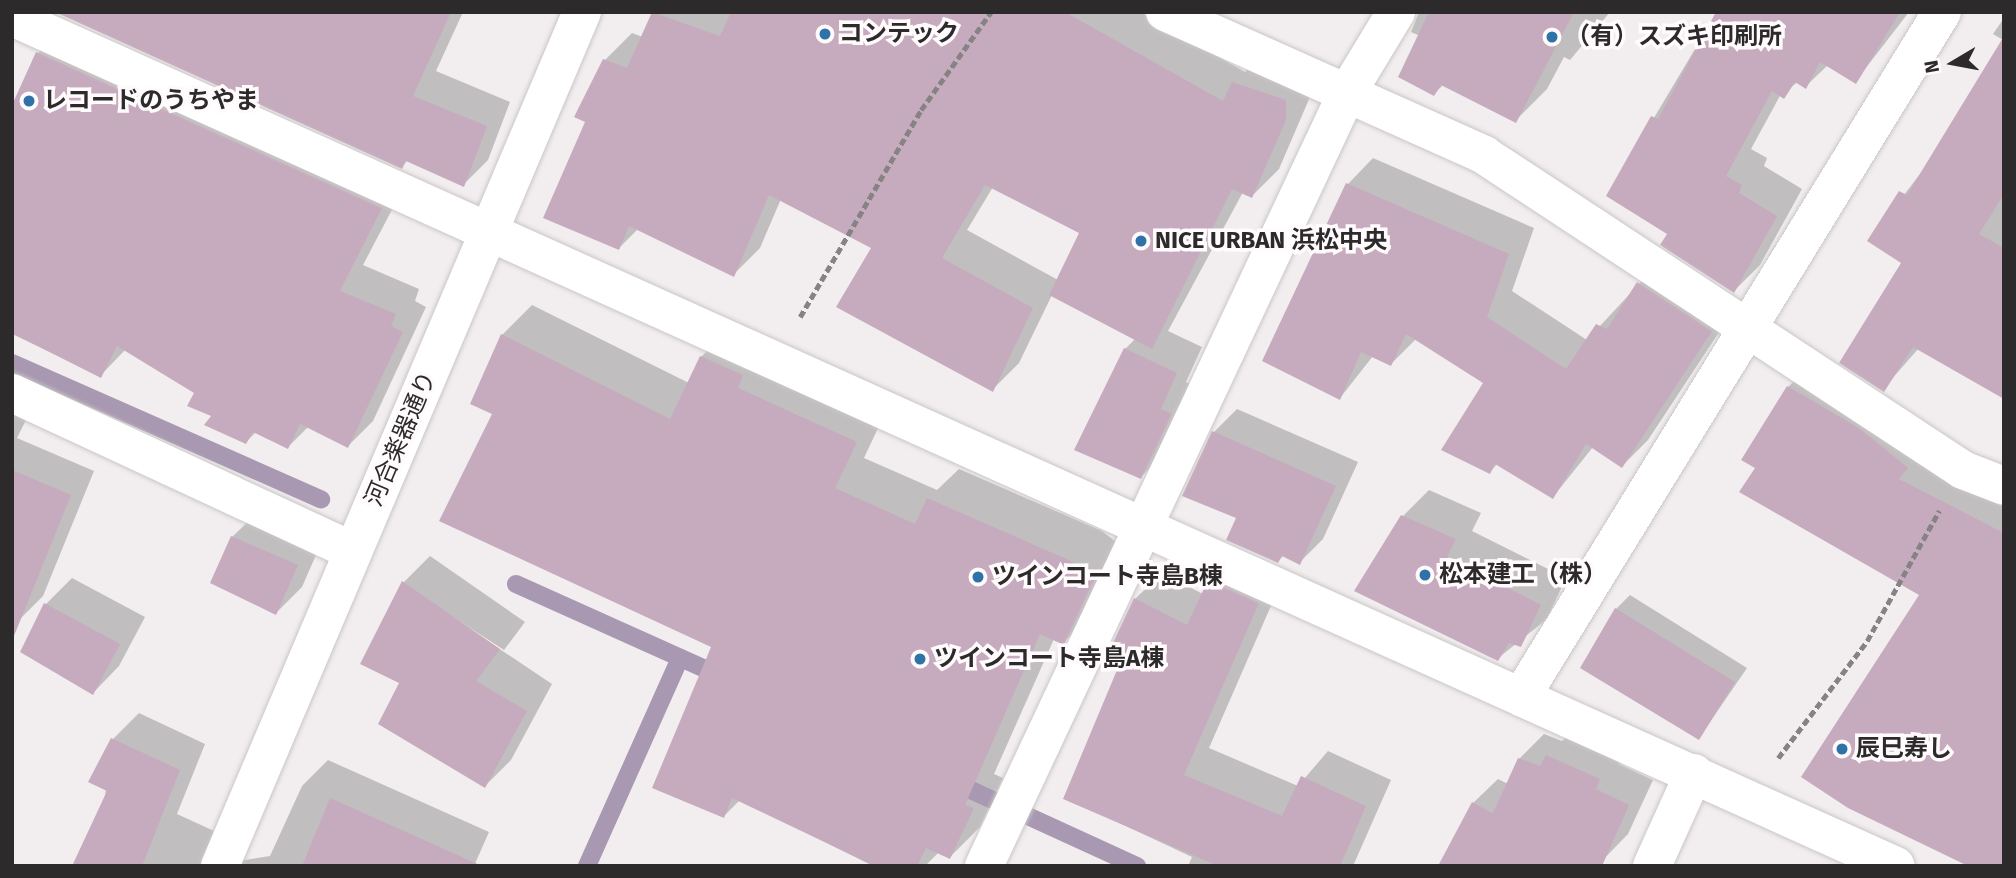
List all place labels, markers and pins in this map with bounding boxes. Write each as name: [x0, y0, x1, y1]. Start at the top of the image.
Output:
place label: コンテック: [839, 20, 959, 48]
place label: （有）スズキ印刷所: [1566, 23, 1782, 51]
marker: コンテック: [817, 26, 833, 42]
marker: （有）スズキ印刷所: [1544, 29, 1560, 45]
place label: レコードのうちやま: [43, 87, 259, 115]
marker: レコードのうちやま: [21, 93, 37, 109]
place label: NICE URBAN 浜松中央: [1155, 227, 1387, 255]
marker: NICE URBAN 浜松中央: [1133, 233, 1149, 249]
place label: 松本建工（株）: [1439, 561, 1607, 589]
place label: ツインコート寺島B棟: [992, 563, 1223, 591]
marker: 松本建工（株）: [1417, 567, 1433, 583]
marker: ツインコート寺島B棟: [970, 569, 986, 585]
place label: ツインコート寺島A棟: [934, 645, 1164, 673]
marker: ツインコート寺島A棟: [912, 651, 928, 667]
place label: 辰巳寿し: [1856, 735, 1952, 763]
marker: 辰巳寿し: [1834, 741, 1850, 757]

